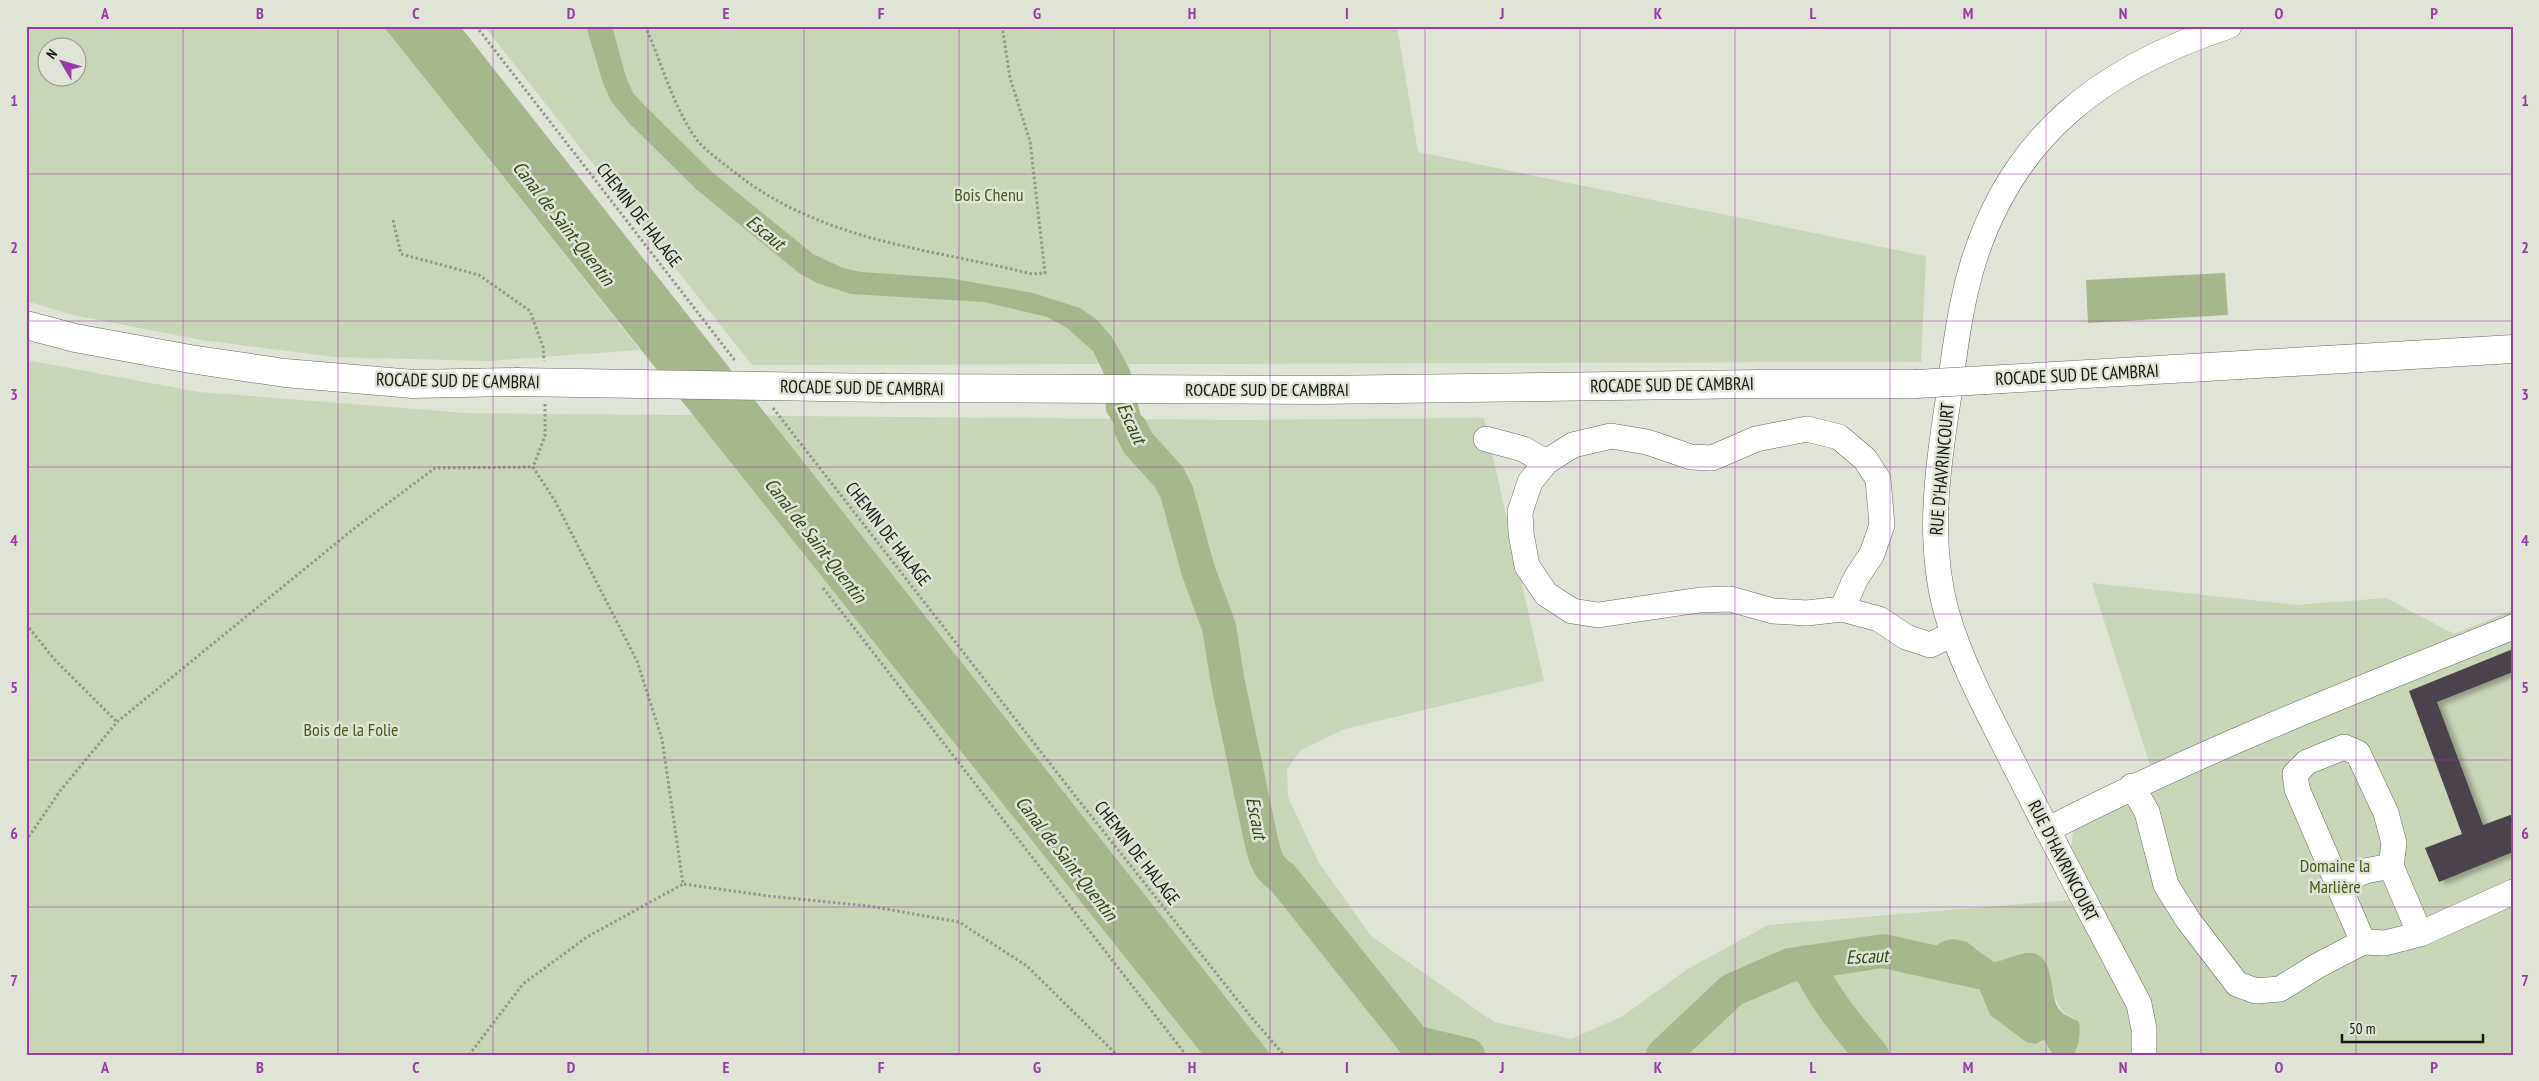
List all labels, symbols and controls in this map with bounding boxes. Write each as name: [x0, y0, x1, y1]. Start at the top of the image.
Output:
text: A: [100, 3, 110, 23]
text: B: [256, 3, 264, 23]
text: C: [412, 3, 420, 23]
text: D: [567, 3, 576, 23]
text: E: [723, 3, 730, 23]
text: F: [878, 3, 885, 23]
text: G: [1033, 3, 1041, 23]
text: H: [1188, 3, 1196, 23]
text: I: [1345, 3, 1349, 23]
text: J: [1499, 3, 1504, 23]
text: K: [1654, 3, 1663, 23]
text: L: [1810, 3, 1817, 23]
text: M: [1963, 3, 1973, 23]
text: N: [2119, 3, 2127, 23]
text: O: [2275, 3, 2284, 23]
text: P: [2430, 3, 2438, 23]
north arrow: [38, 38, 88, 88]
text: N: [42, 45, 61, 63]
text: 1: [10, 90, 18, 110]
text: 1: [2521, 90, 2529, 110]
water label: Canal de Saint-Quentin: [508, 156, 621, 291]
street label: CHEMIN DE HALAGE: [591, 158, 687, 272]
park label: Bois Chenu: [954, 183, 1024, 206]
water label: Escaut: [742, 209, 792, 256]
text: 2: [10, 237, 18, 257]
text: 2: [2521, 237, 2529, 257]
street label: ROCADE SUD DE CAMBRAI: [1995, 359, 2159, 390]
street label: ROCADE SUD DE CAMBRAI: [376, 368, 540, 393]
street label: ROCADE SUD DE CAMBRAI: [1590, 372, 1754, 397]
street label: ROCADE SUD DE CAMBRAI: [780, 375, 944, 400]
street label: ROCADE SUD DE CAMBRAI: [1185, 378, 1349, 401]
text: 3: [10, 384, 18, 404]
text: 3: [2521, 384, 2529, 404]
water label: Escaut: [1112, 399, 1153, 450]
street label: RUE D'HAVRINCOURT: [1924, 402, 1959, 536]
water label: Canal de Saint-Quentin: [760, 473, 873, 608]
street label: CHEMIN DE HALAGE: [840, 477, 936, 591]
text: 4: [10, 530, 18, 550]
text: 4: [2521, 530, 2529, 550]
text: 5: [10, 677, 18, 697]
text: 5: [2521, 677, 2529, 697]
park label: Bois de la Folie: [303, 718, 399, 741]
water label: Canal de Saint-Quentin: [1011, 791, 1124, 926]
water label: Escaut: [1241, 795, 1273, 844]
street label: CHEMIN DE HALAGE: [1089, 796, 1185, 910]
street label: RUE D'HAVRINCOURT: [2023, 796, 2104, 925]
text: 6: [10, 823, 18, 843]
text: 6: [2521, 823, 2529, 843]
park label: Domaine la Marlière: [2300, 854, 2370, 898]
water label: Escaut: [1845, 943, 1892, 969]
text: 7: [10, 970, 18, 990]
text: 7: [2521, 970, 2529, 990]
scale bar: [2342, 1011, 2483, 1043]
text: 50 m: [2349, 1019, 2375, 1038]
text: A: [100, 1057, 110, 1077]
text: B: [256, 1057, 264, 1077]
text: C: [412, 1057, 420, 1077]
text: D: [567, 1057, 576, 1077]
text: E: [723, 1057, 730, 1077]
text: F: [878, 1057, 885, 1077]
text: G: [1033, 1057, 1041, 1077]
text: H: [1188, 1057, 1196, 1077]
text: I: [1345, 1057, 1349, 1077]
text: J: [1499, 1057, 1504, 1077]
text: K: [1654, 1057, 1663, 1077]
text: L: [1810, 1057, 1817, 1077]
text: M: [1963, 1057, 1973, 1077]
text: N: [2119, 1057, 2127, 1077]
text: O: [2275, 1057, 2284, 1077]
text: P: [2430, 1057, 2438, 1077]

